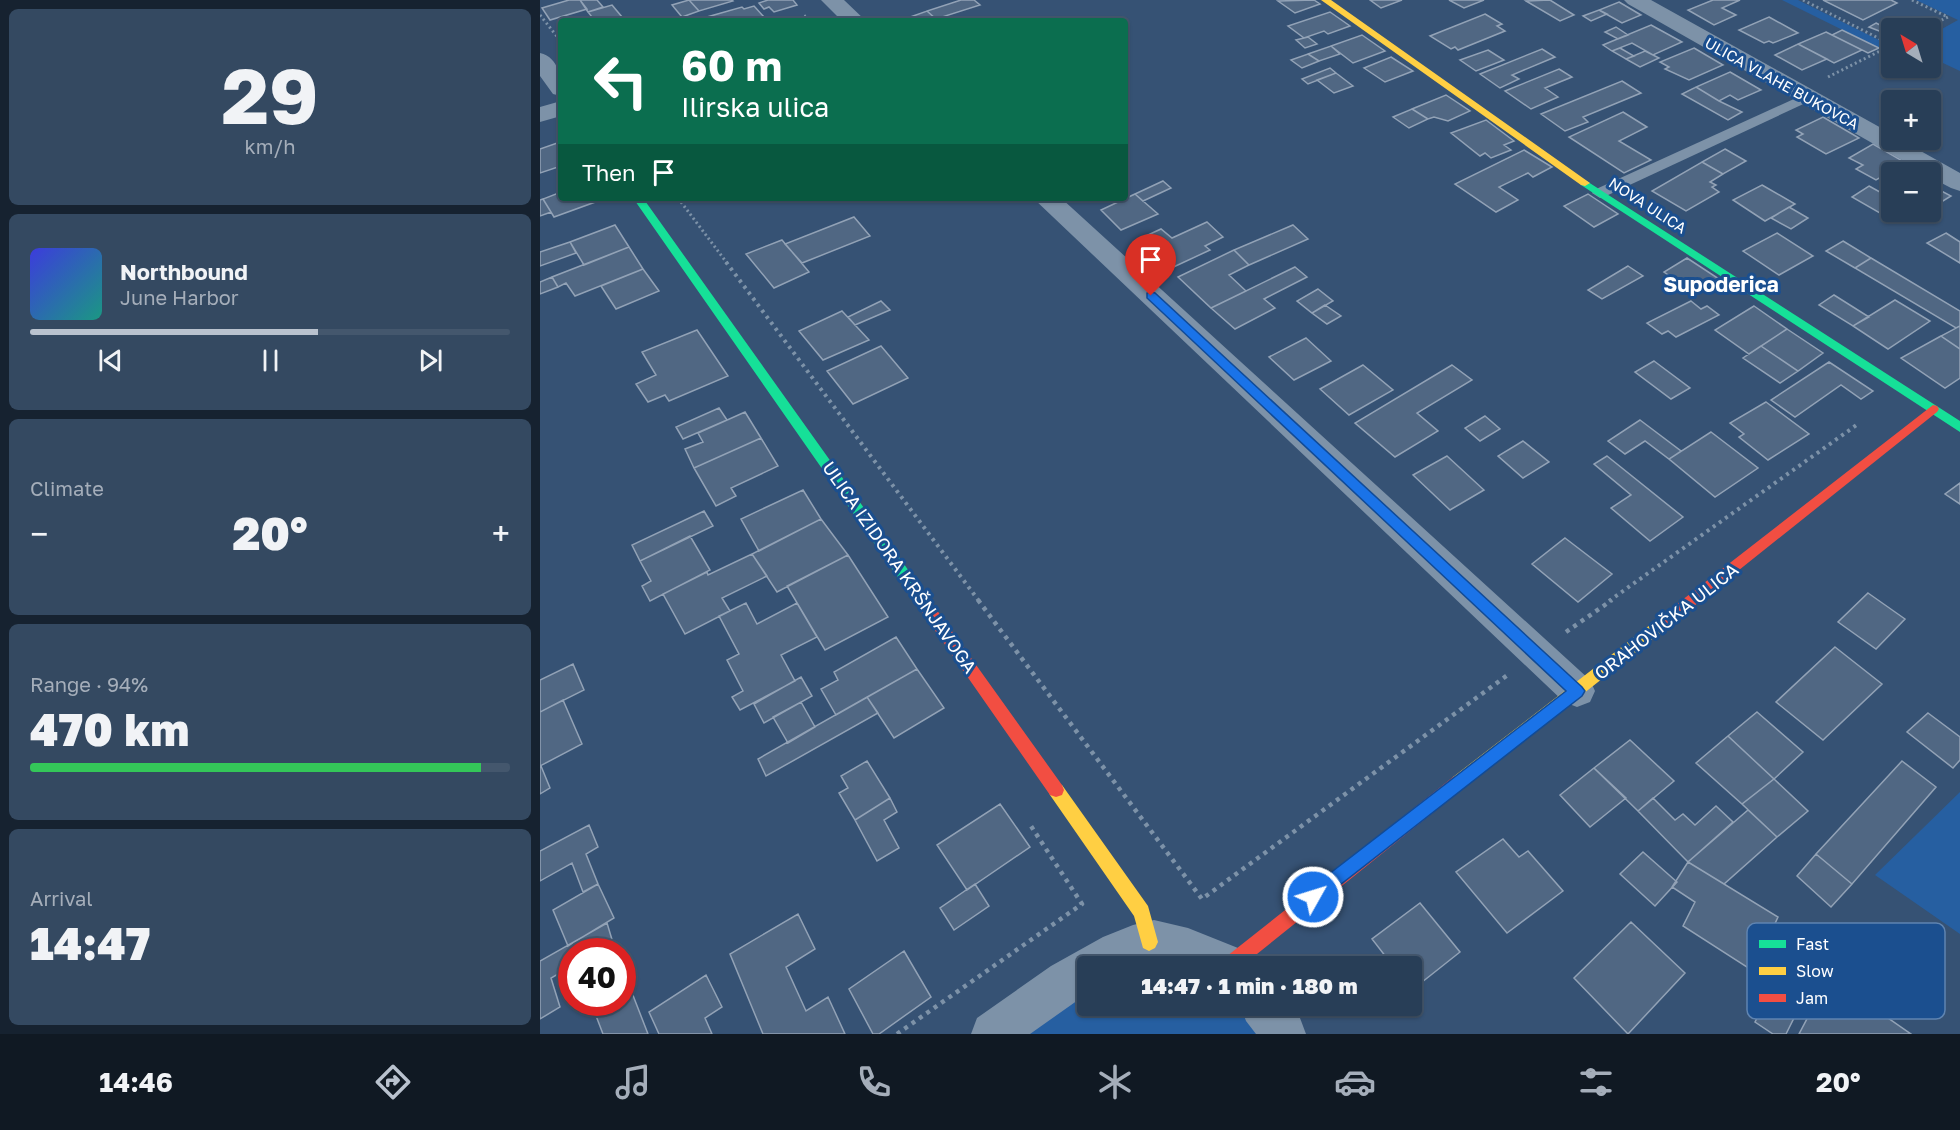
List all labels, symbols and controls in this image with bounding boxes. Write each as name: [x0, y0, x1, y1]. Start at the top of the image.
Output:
north arrow: [1881, 18, 1941, 78]
map controls: [1881, 18, 1941, 222]
street label: ULICA VLAHE BUKOVCA: [1702, 33, 1862, 133]
text: 60 m: [681, 40, 782, 90]
icon: left: [582, 42, 660, 120]
text: 29: [221, 48, 319, 141]
button: +: [1881, 90, 1941, 150]
text: Ilirska ulica: [681, 91, 829, 123]
text: km/h: [245, 134, 295, 158]
icon: arrive: [647, 156, 680, 189]
text: Then: [582, 159, 635, 186]
button: −: [1881, 162, 1941, 222]
street label: NOVA ULICA: [1606, 173, 1690, 237]
pin: [1125, 234, 1176, 296]
icon: arrive: [1134, 243, 1167, 276]
text: Northbound: [120, 258, 248, 285]
district label: Supoderica: [1663, 271, 1779, 297]
text: June Harbor: [120, 285, 239, 309]
icon: previous: [94, 344, 127, 377]
icon: pause: [254, 344, 287, 377]
icon: next: [414, 344, 447, 377]
street label: ULICA IZIDORA KRŠNJAVOGA: [818, 457, 982, 677]
text: Climate: [30, 476, 104, 500]
text: 20°: [232, 506, 308, 560]
text: −: [30, 514, 48, 553]
text: +: [492, 514, 510, 553]
street label: ORAHOVIČKA ULICA: [1590, 558, 1742, 684]
text: Range · 94%: [30, 672, 148, 696]
text: 470 km: [30, 702, 189, 756]
position arrow: [1281, 865, 1345, 929]
text: Arrival: [30, 886, 93, 910]
text: 14:47: [30, 916, 150, 970]
legend: [1747, 923, 1945, 1019]
text: Fast: [1796, 934, 1829, 954]
speed limit sign: 40: [558, 938, 636, 1016]
text: Slow: [1796, 961, 1834, 981]
text: 14:47 · 1 min · 180 m: [1141, 972, 1358, 999]
text: Jam: [1796, 988, 1828, 1008]
icon: directions: [372, 1061, 414, 1103]
icon: music: [612, 1061, 654, 1103]
icon: phone: [853, 1061, 895, 1103]
icon: climate: [1094, 1061, 1136, 1103]
icon: car: [1334, 1061, 1376, 1103]
icon: filters: [1575, 1061, 1617, 1103]
text: 14:46: [99, 1066, 173, 1098]
text: 20°: [1816, 1066, 1861, 1098]

